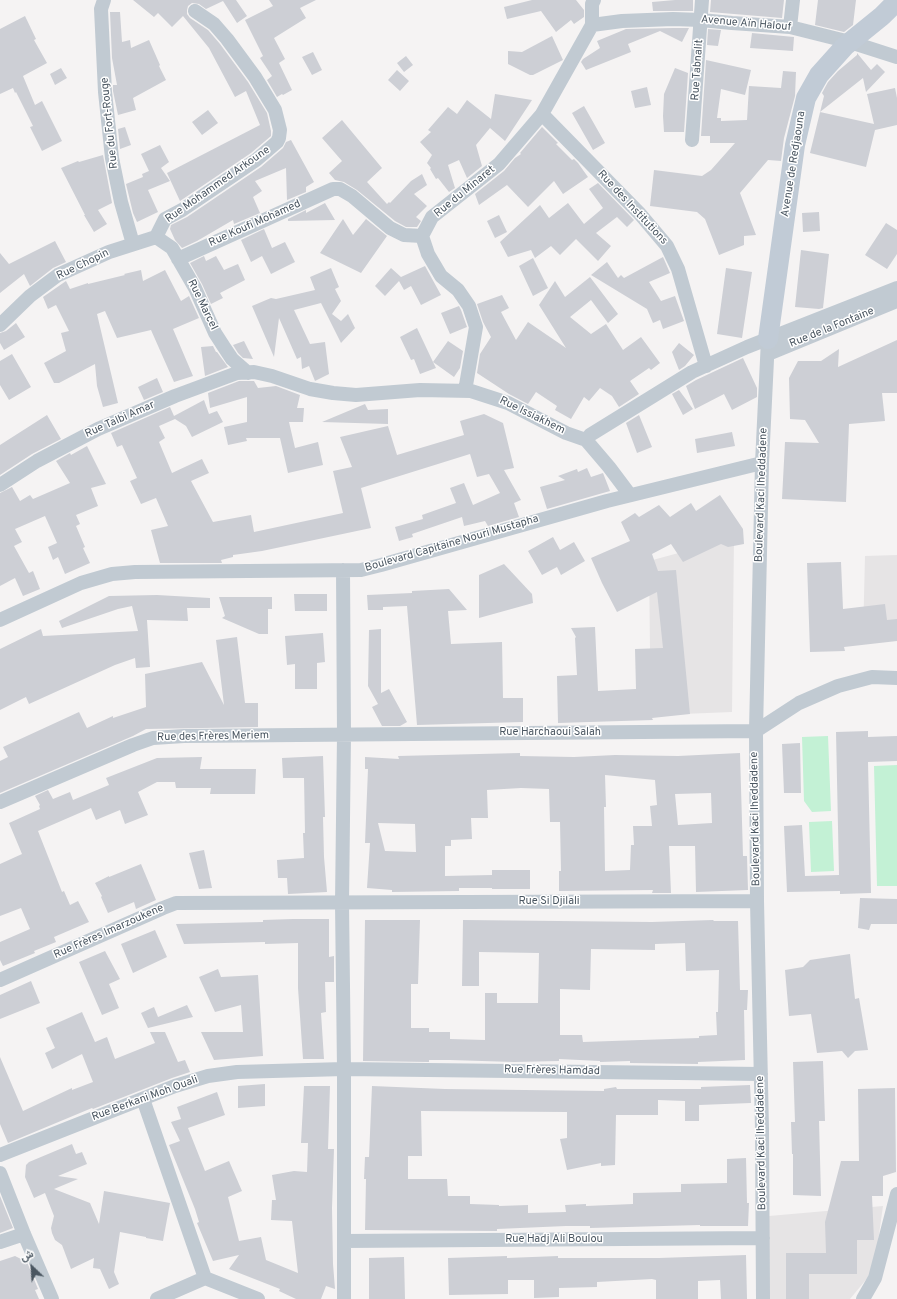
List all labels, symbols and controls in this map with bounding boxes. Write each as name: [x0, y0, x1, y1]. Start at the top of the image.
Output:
street label: Avenue Aïn Halouf: [700, 13, 792, 35]
street label: Rue Tabnalit: [689, 39, 707, 101]
street label: Rue du Fort-Rouge: [99, 77, 121, 169]
street label: Avenue de Redjaouna: [779, 110, 809, 218]
street label: Rue Mohammed Arkoune: [163, 144, 273, 226]
street label: Rue du Minaret: [432, 163, 498, 221]
street label: Rue des Institutions: [594, 168, 670, 248]
street label: Rue Koufi Mohamed: [207, 198, 303, 250]
street label: Rue Chopin: [55, 247, 111, 283]
street label: Rue Marcel: [184, 278, 220, 332]
street label: Rue de la Fontaine: [788, 305, 876, 351]
street label: Rue Issiakhem: [497, 394, 567, 438]
street label: Rue Talbi Amar: [83, 399, 157, 441]
street label: Boulevard Kaci Iheddadene: [753, 427, 771, 563]
street label: Boulevard Capitaine Nouri Mustapha: [364, 513, 540, 575]
street label: Rue Harchaoui Salah: [499, 726, 601, 740]
street label: Rue des Frères Meriem: [157, 729, 269, 745]
street label: Boulevard Kaci Iheddadene: [748, 752, 764, 886]
street label: Rue Si Djilali: [518, 895, 580, 909]
street label: Rue Frères Imarzoukene: [52, 902, 166, 962]
street label: Rue Frères Hamdad: [504, 1064, 600, 1078]
street label: Rue Berkani Moh Ouali: [90, 1074, 200, 1124]
street label: Boulevard Kaci Iheddadene: [754, 1076, 770, 1210]
street label: Rue Hadj Ali Boulou: [505, 1233, 603, 1247]
north arrow: [12, 1247, 52, 1287]
text: ش: [18, 1247, 36, 1265]

